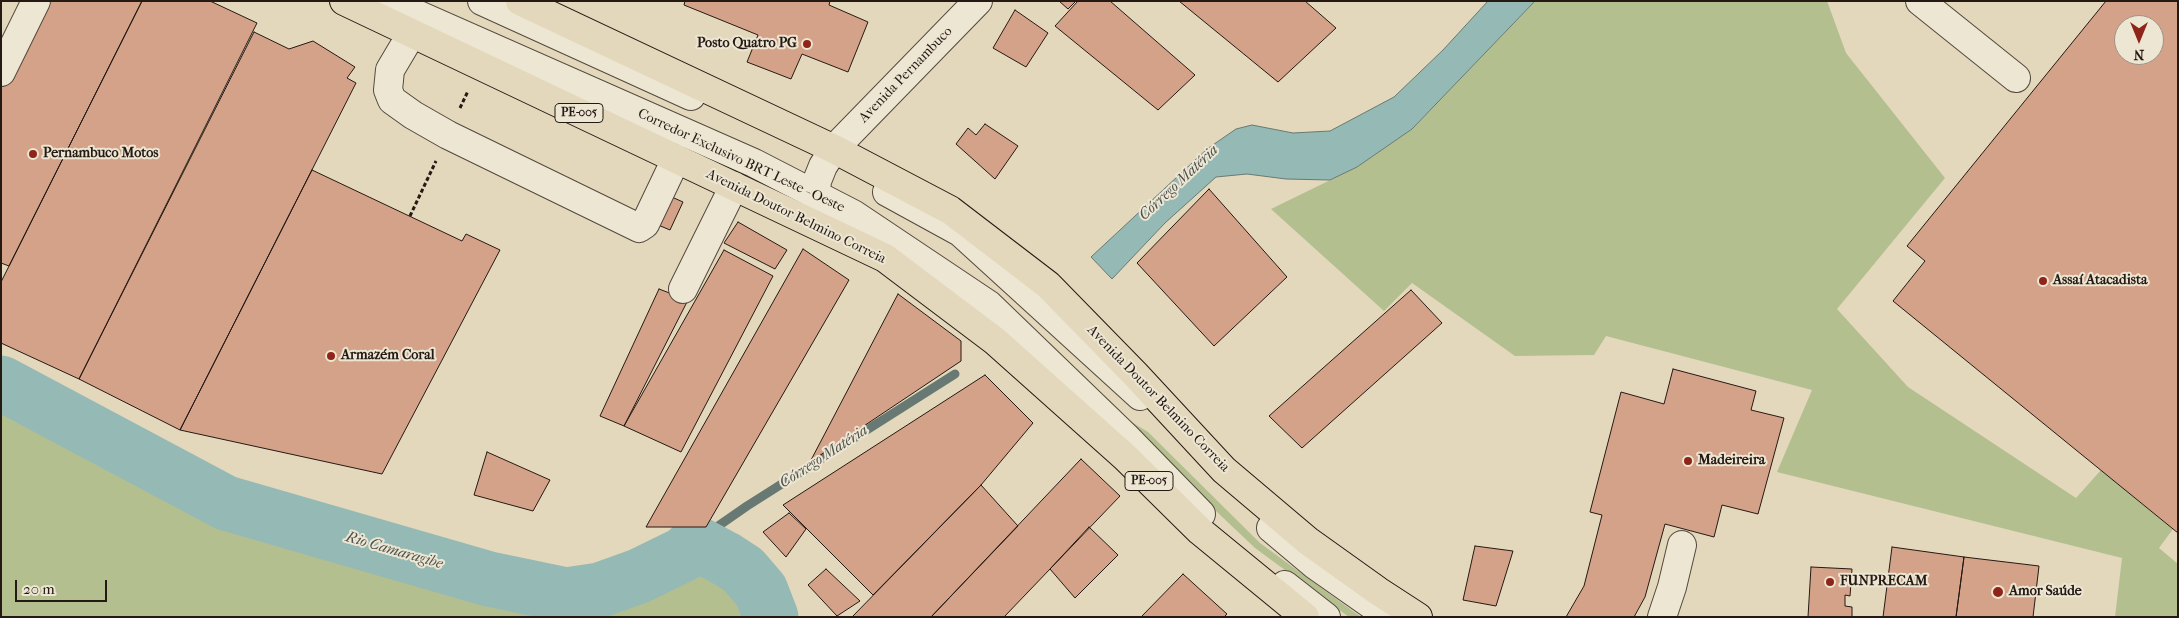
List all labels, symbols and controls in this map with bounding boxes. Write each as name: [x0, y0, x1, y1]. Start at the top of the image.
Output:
north arrow: [2114, 15, 2164, 65]
street label: Avenida Pernambuco: [856, 23, 956, 127]
place label: Posto Quatro PG: [697, 36, 797, 52]
marker: Posto Quatro PG: [801, 38, 813, 50]
text: N: [2134, 46, 2144, 63]
road number: PE-005: [555, 104, 603, 122]
street label: Corredor Exclusivo BRT Leste - Oeste: [635, 106, 847, 216]
water label: Córrego Matéria: [1136, 142, 1222, 224]
place label: Pernambuco Motos: [43, 146, 159, 162]
marker: Pernambuco Motos: [27, 148, 39, 160]
street label: Avenida Doutor Belmino Correia: [703, 166, 889, 268]
place label: Assaí Atacadista: [2053, 273, 2147, 289]
marker: Assaí Atacadista: [2037, 275, 2049, 287]
street label: Avenida Doutor Belmino Correia: [1083, 322, 1233, 476]
place label: Armazém Coral: [341, 348, 435, 364]
marker: Armazém Coral: [325, 350, 337, 362]
water label: Córrego Matéria: [776, 422, 872, 492]
place label: Madeireira: [1698, 453, 1765, 469]
marker: Madeireira: [1682, 455, 1694, 467]
road number: PE-005: [1125, 472, 1173, 491]
water label: Rio Camaragibe: [344, 529, 444, 573]
scale bar: [18, 570, 110, 602]
place label: FUNPRECAM: [1840, 574, 1927, 590]
marker: FUNPRECAM: [1824, 576, 1836, 588]
text: 20 m: [23, 580, 55, 598]
place label: Amor Saúde: [2009, 584, 2082, 600]
marker: Amor Saúde: [1991, 585, 2005, 599]

